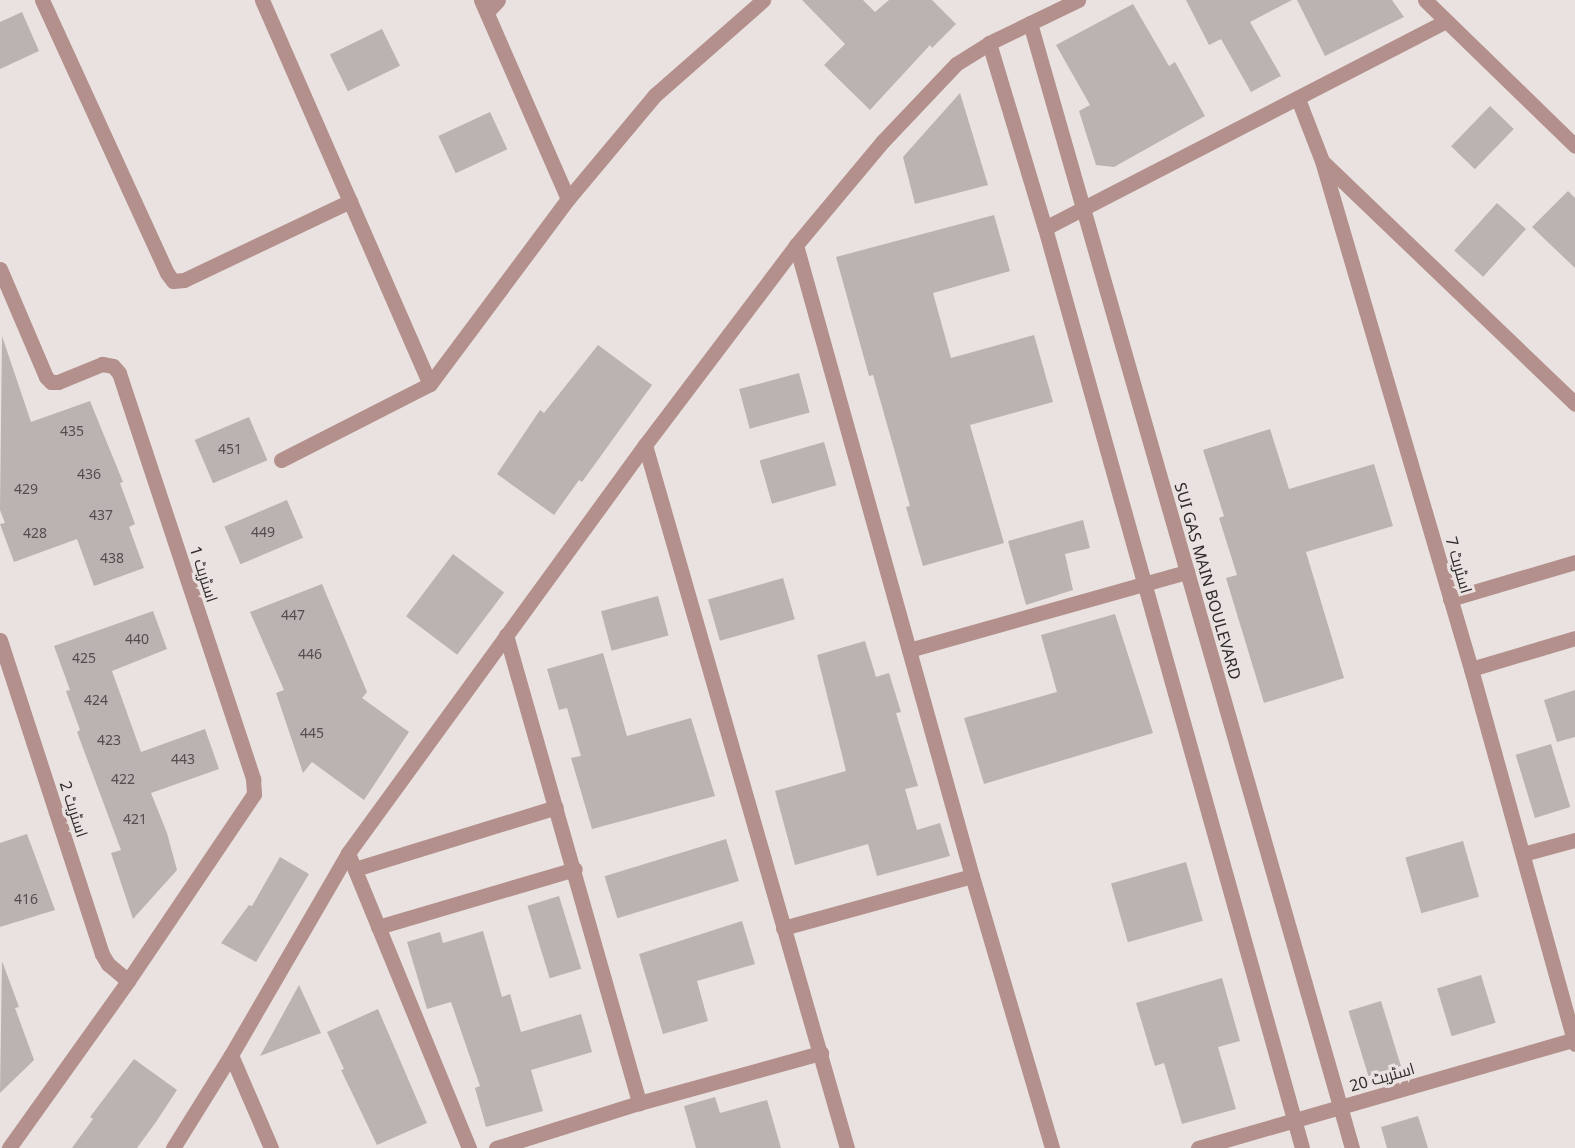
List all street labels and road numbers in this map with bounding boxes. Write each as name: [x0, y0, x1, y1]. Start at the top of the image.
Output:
street label: SUI GAS MAIN BOULEVARD: [1171, 480, 1245, 682]
street label: اسٹریٹ 7: [1442, 535, 1476, 595]
street label: اسٹریٹ 1: [186, 544, 222, 604]
street label: اسٹریٹ 2: [56, 779, 92, 839]
street label: اسٹریٹ 20: [1347, 1059, 1417, 1095]

